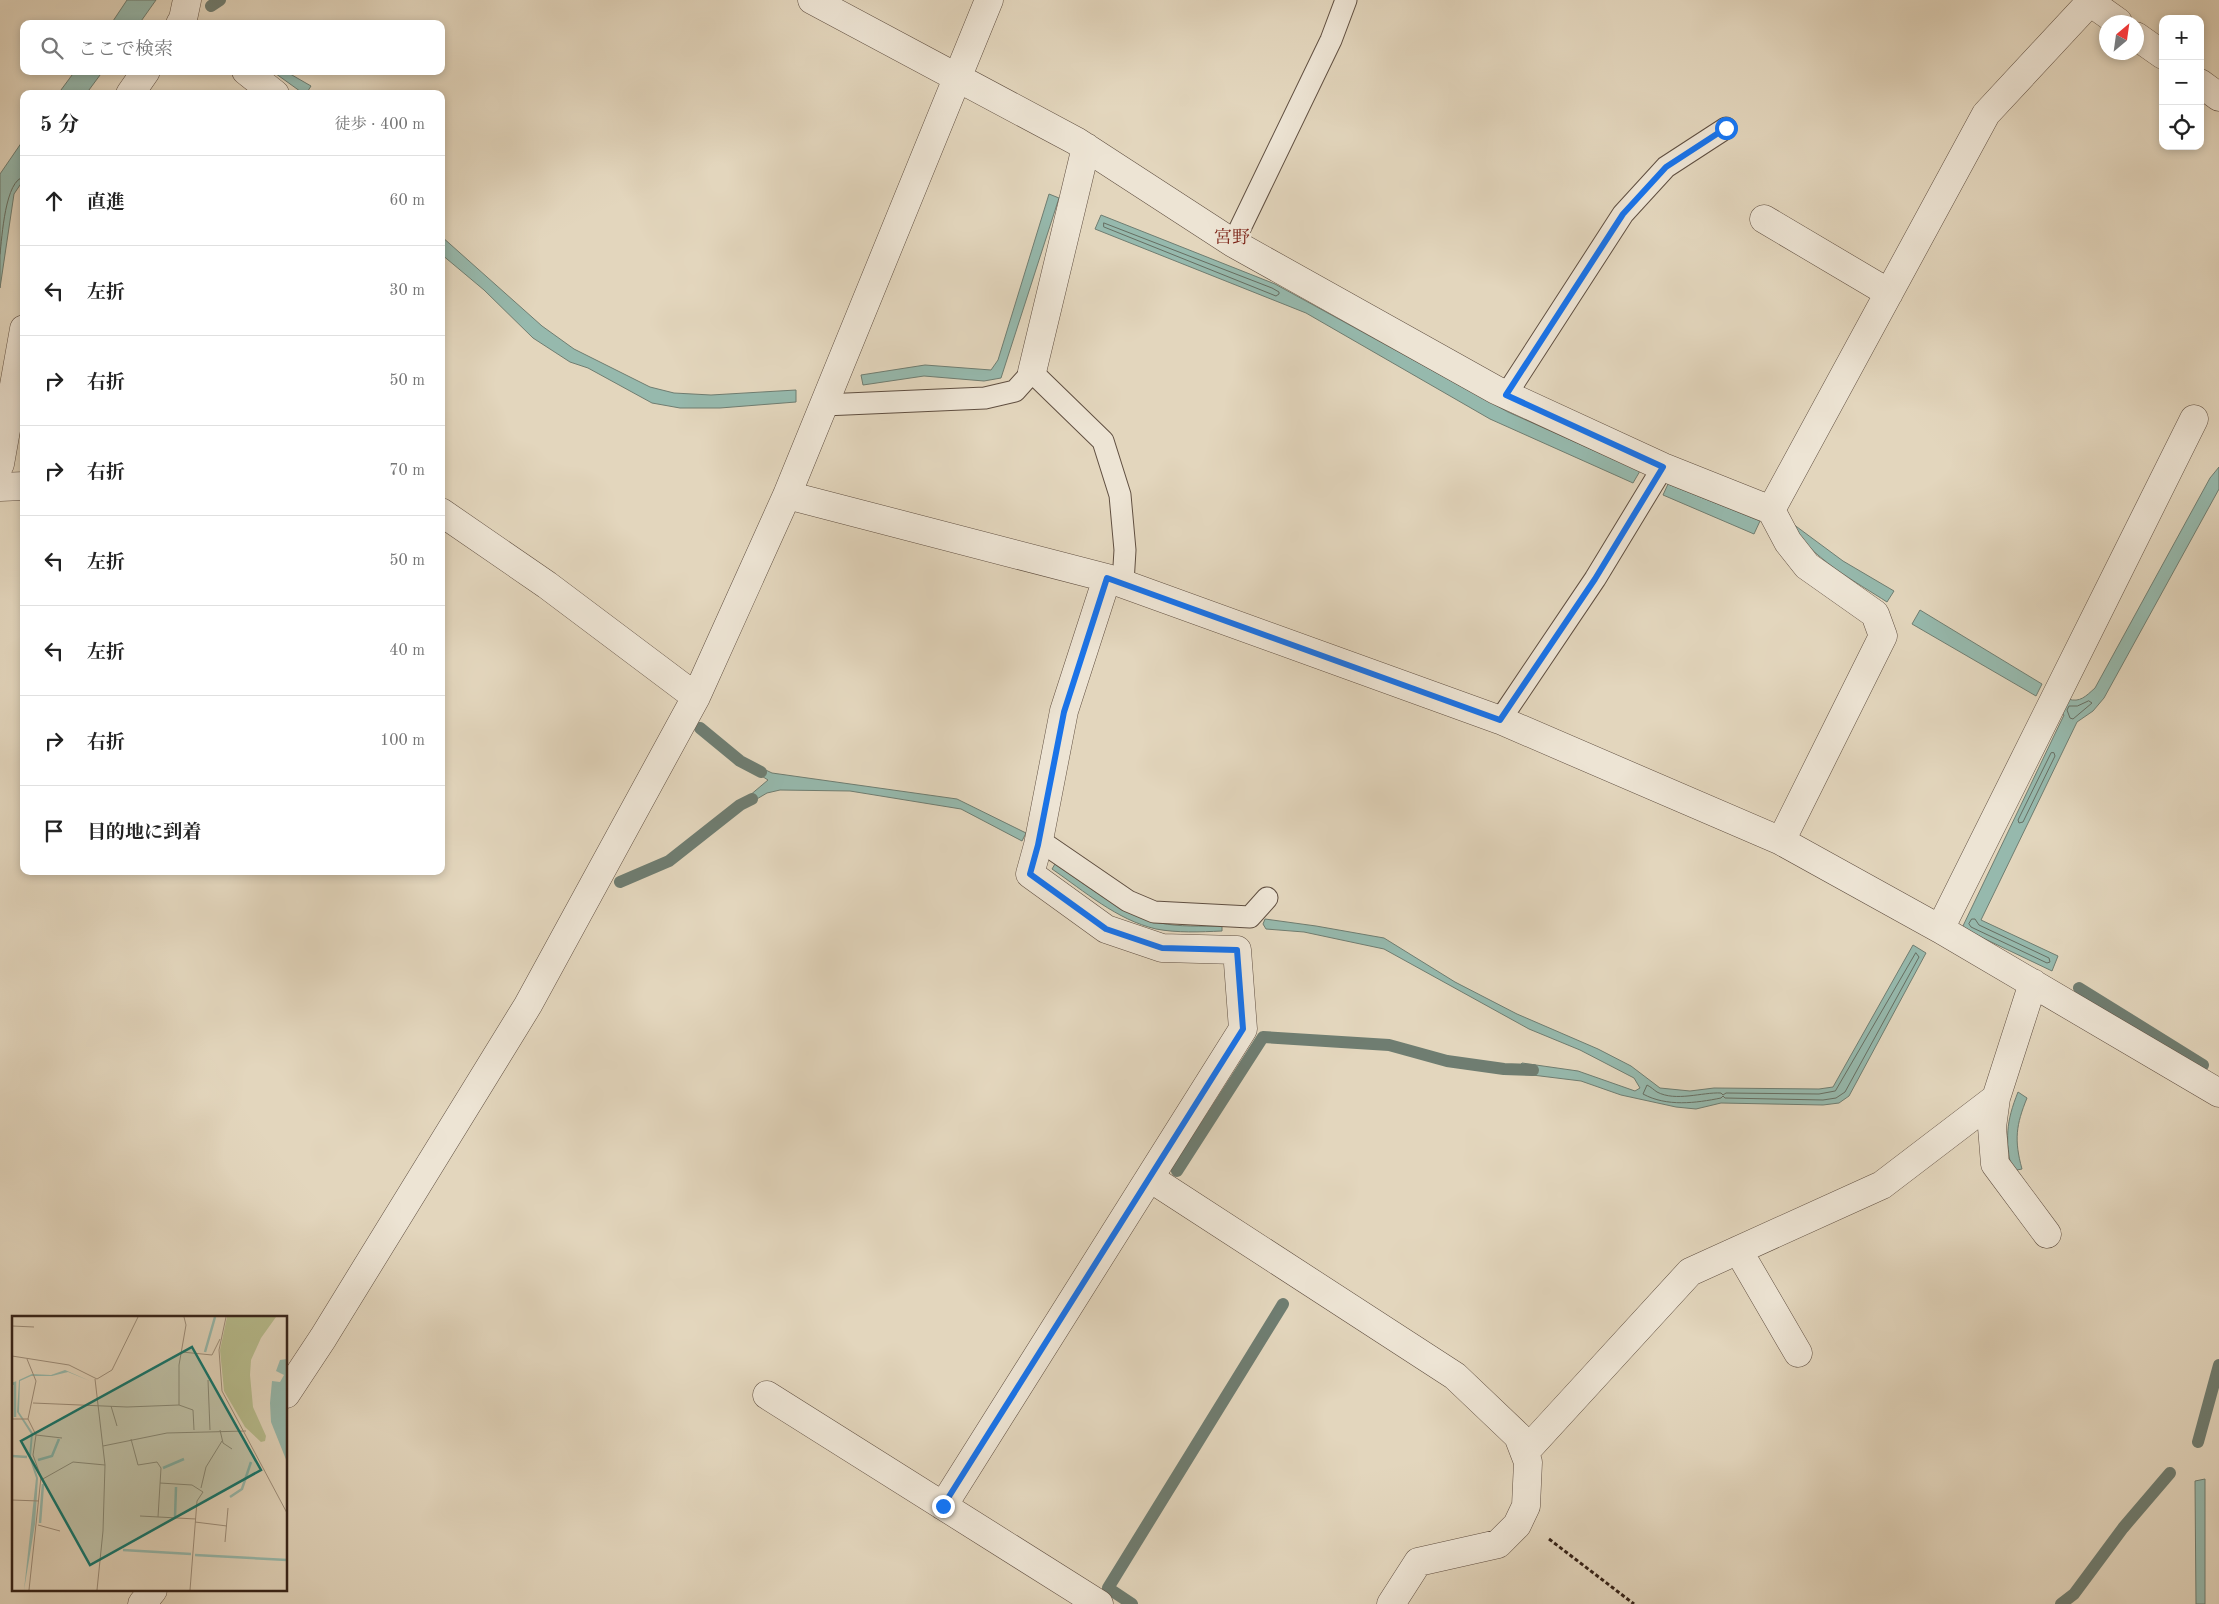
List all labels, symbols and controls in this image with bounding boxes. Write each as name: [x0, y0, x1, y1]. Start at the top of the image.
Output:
north arrow: [2099, 15, 2144, 60]
map controls: [2159, 15, 2204, 150]
button: +: [2159, 15, 2204, 60]
search box: [20, 20, 445, 75]
icon: search: [38, 34, 66, 62]
text: ここで検索: [78, 41, 173, 60]
button: −: [2159, 60, 2204, 105]
button: locate: [2159, 105, 2204, 150]
text: 5 分: [40, 115, 79, 136]
text: 徒歩 · 400 m: [335, 117, 425, 133]
route start: [1715, 117, 1738, 140]
icon: ahead: [40, 187, 68, 215]
text: 60 m: [389, 193, 425, 209]
text: 直進: [87, 194, 125, 213]
district label: 宮野: [1214, 227, 1250, 247]
icon: left: [40, 277, 68, 305]
text: 30 m: [389, 283, 425, 299]
text: 左折: [87, 284, 125, 303]
icon: right: [40, 367, 68, 395]
text: 50 m: [389, 373, 425, 389]
text: 右折: [87, 374, 125, 393]
icon: right: [40, 457, 68, 485]
text: 70 m: [389, 463, 425, 479]
text: 右折: [87, 464, 125, 483]
icon: left: [40, 547, 68, 575]
text: 50 m: [389, 553, 425, 569]
text: 左折: [87, 554, 125, 573]
icon: left: [40, 637, 68, 665]
text: 40 m: [389, 643, 425, 659]
text: 左折: [87, 644, 125, 663]
icon: right: [40, 727, 68, 755]
text: 100 m: [380, 733, 425, 749]
text: 右折: [87, 734, 125, 753]
icon: arrive: [40, 817, 68, 845]
text: 目的地に到着: [87, 824, 201, 843]
inset map: [12, 1316, 288, 1592]
route end: [932, 1495, 955, 1518]

